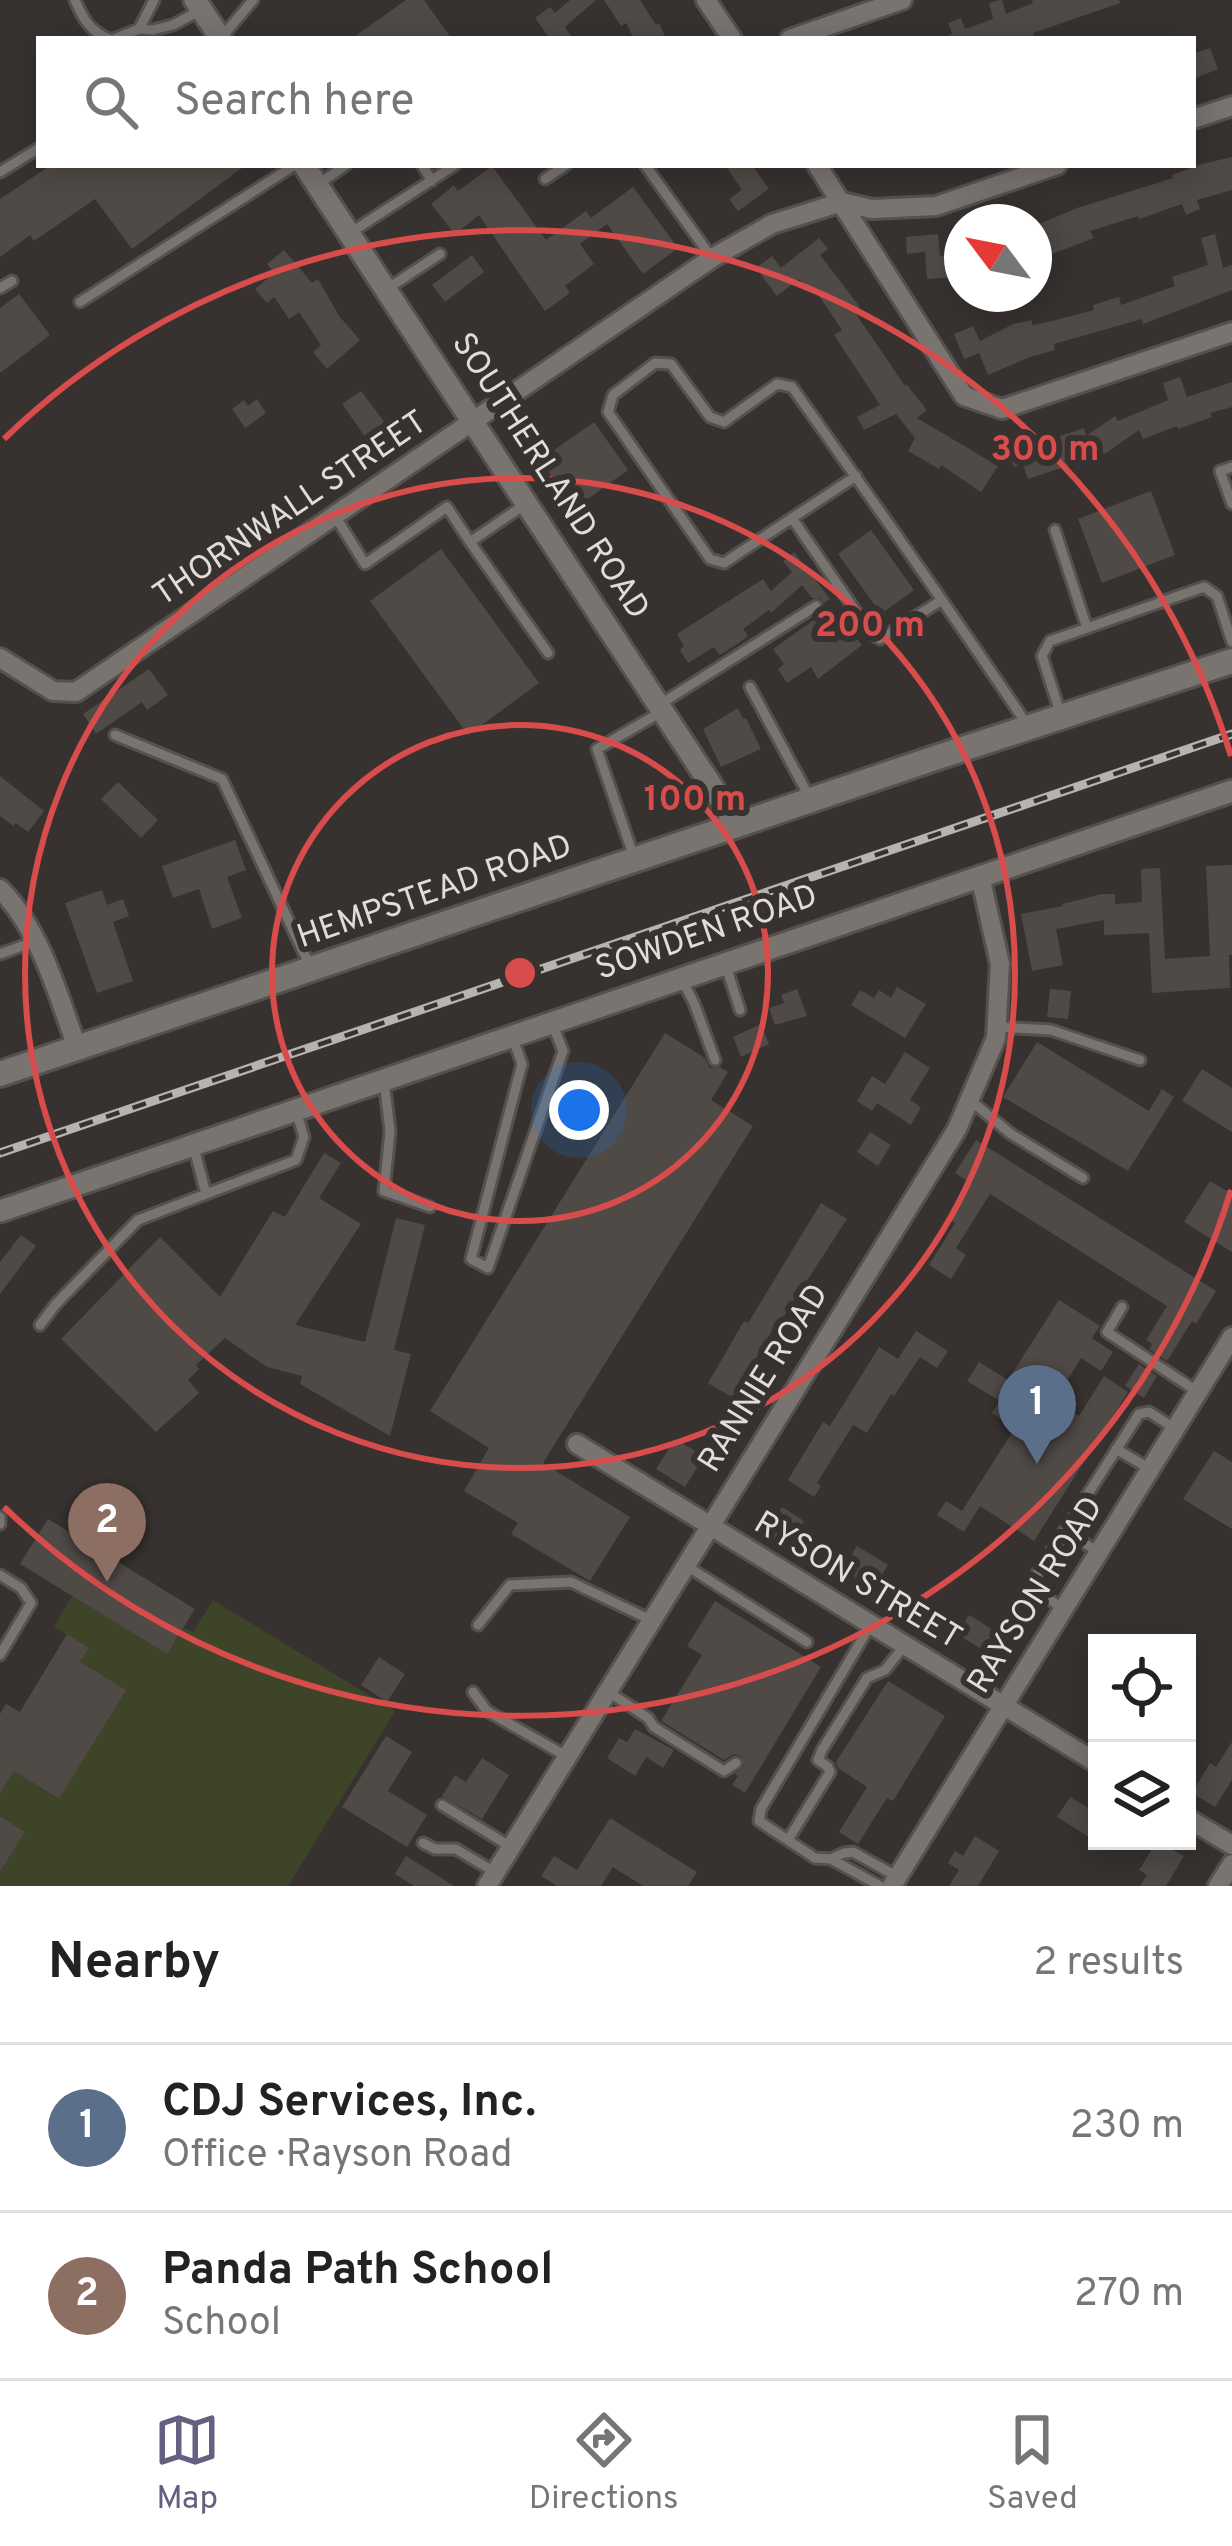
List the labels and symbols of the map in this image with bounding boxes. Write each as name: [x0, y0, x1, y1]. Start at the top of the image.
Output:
north arrow: [944, 204, 1052, 312]
street label: SOUTHERLAND ROAD: [441, 326, 657, 628]
street label: THORNWALL STREET: [146, 403, 436, 617]
text: 300 m: [990, 428, 1100, 474]
text: 200 m: [815, 604, 925, 650]
text: 100 m: [644, 778, 746, 824]
street label: HEMPSTEAD ROAD: [292, 826, 578, 960]
street label: SOWDEN ROAD: [590, 876, 824, 992]
centre of rings: [499, 952, 541, 994]
your location: [549, 1080, 609, 1140]
street label: RANNIE ROAD: [690, 1277, 840, 1481]
pin: 1: [998, 1365, 1076, 1464]
pin: 2: [68, 1483, 146, 1582]
street label: RAYSON ROAD: [960, 1490, 1114, 1702]
street label: RYSON STREET: [745, 1503, 969, 1661]

